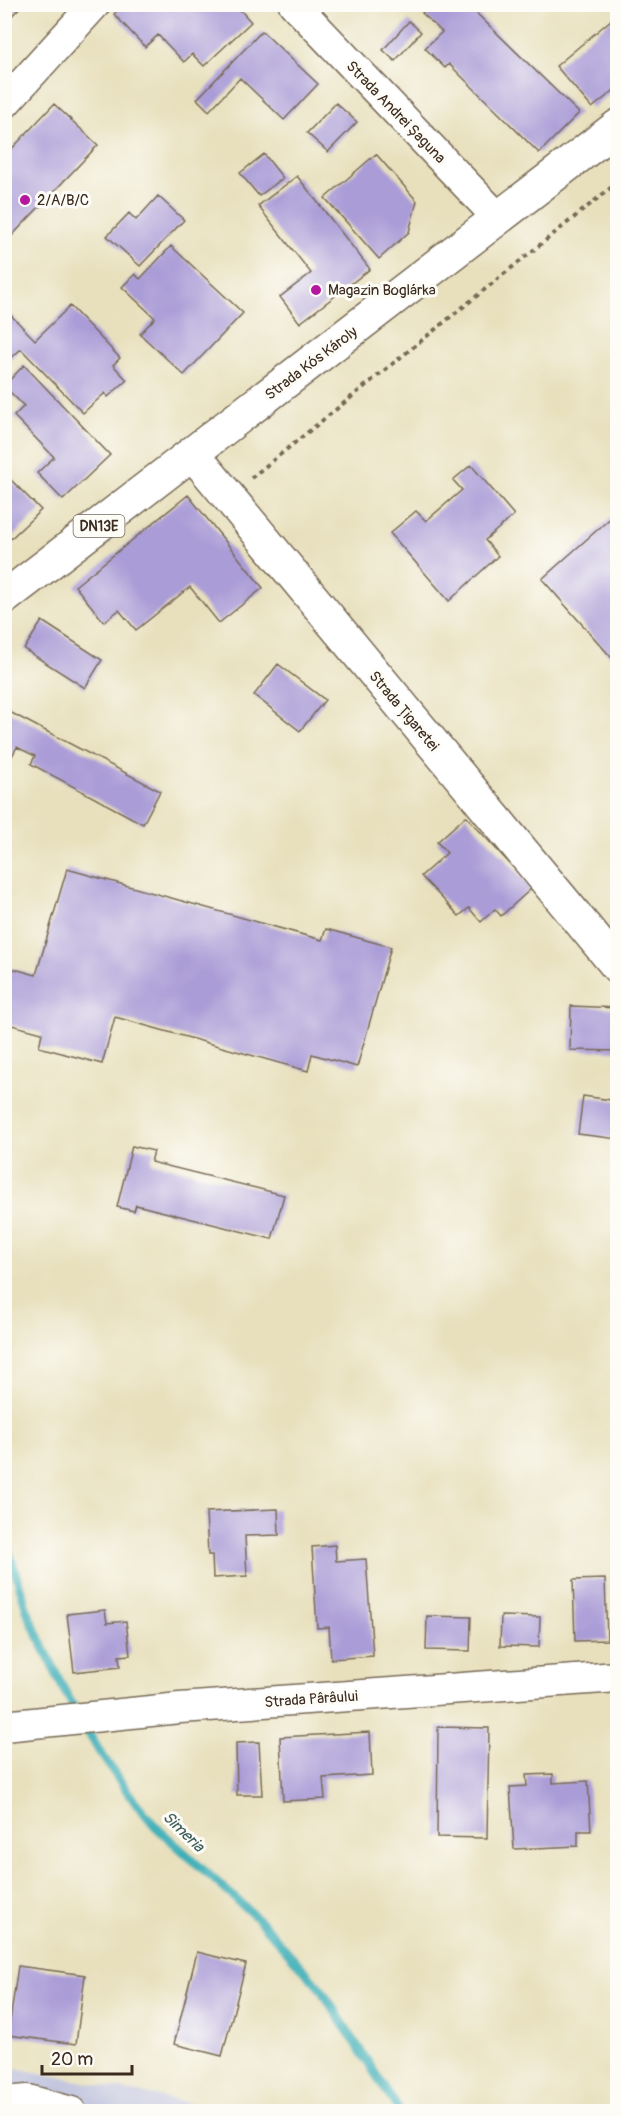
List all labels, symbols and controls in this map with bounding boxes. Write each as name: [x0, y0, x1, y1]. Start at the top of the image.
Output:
street label: Strada Andrei Șaguna: [342, 57, 449, 168]
place label: 2/A/B/C: [37, 191, 89, 210]
marker: 2/A/B/C: [18, 193, 32, 207]
place label: Magazin Boglárka: [328, 281, 436, 300]
marker: Magazin Boglárka: [309, 283, 323, 297]
street label: Strada Kós Károly: [261, 322, 362, 404]
road number: DN13E: [74, 515, 124, 537]
street label: Strada Țigaretei: [365, 667, 443, 756]
street label: Strada Pârâului: [264, 1687, 359, 1712]
water label: Simeria: [158, 1807, 209, 1857]
scale bar: [42, 2038, 132, 2076]
text: 20 m: [51, 2048, 93, 2071]

